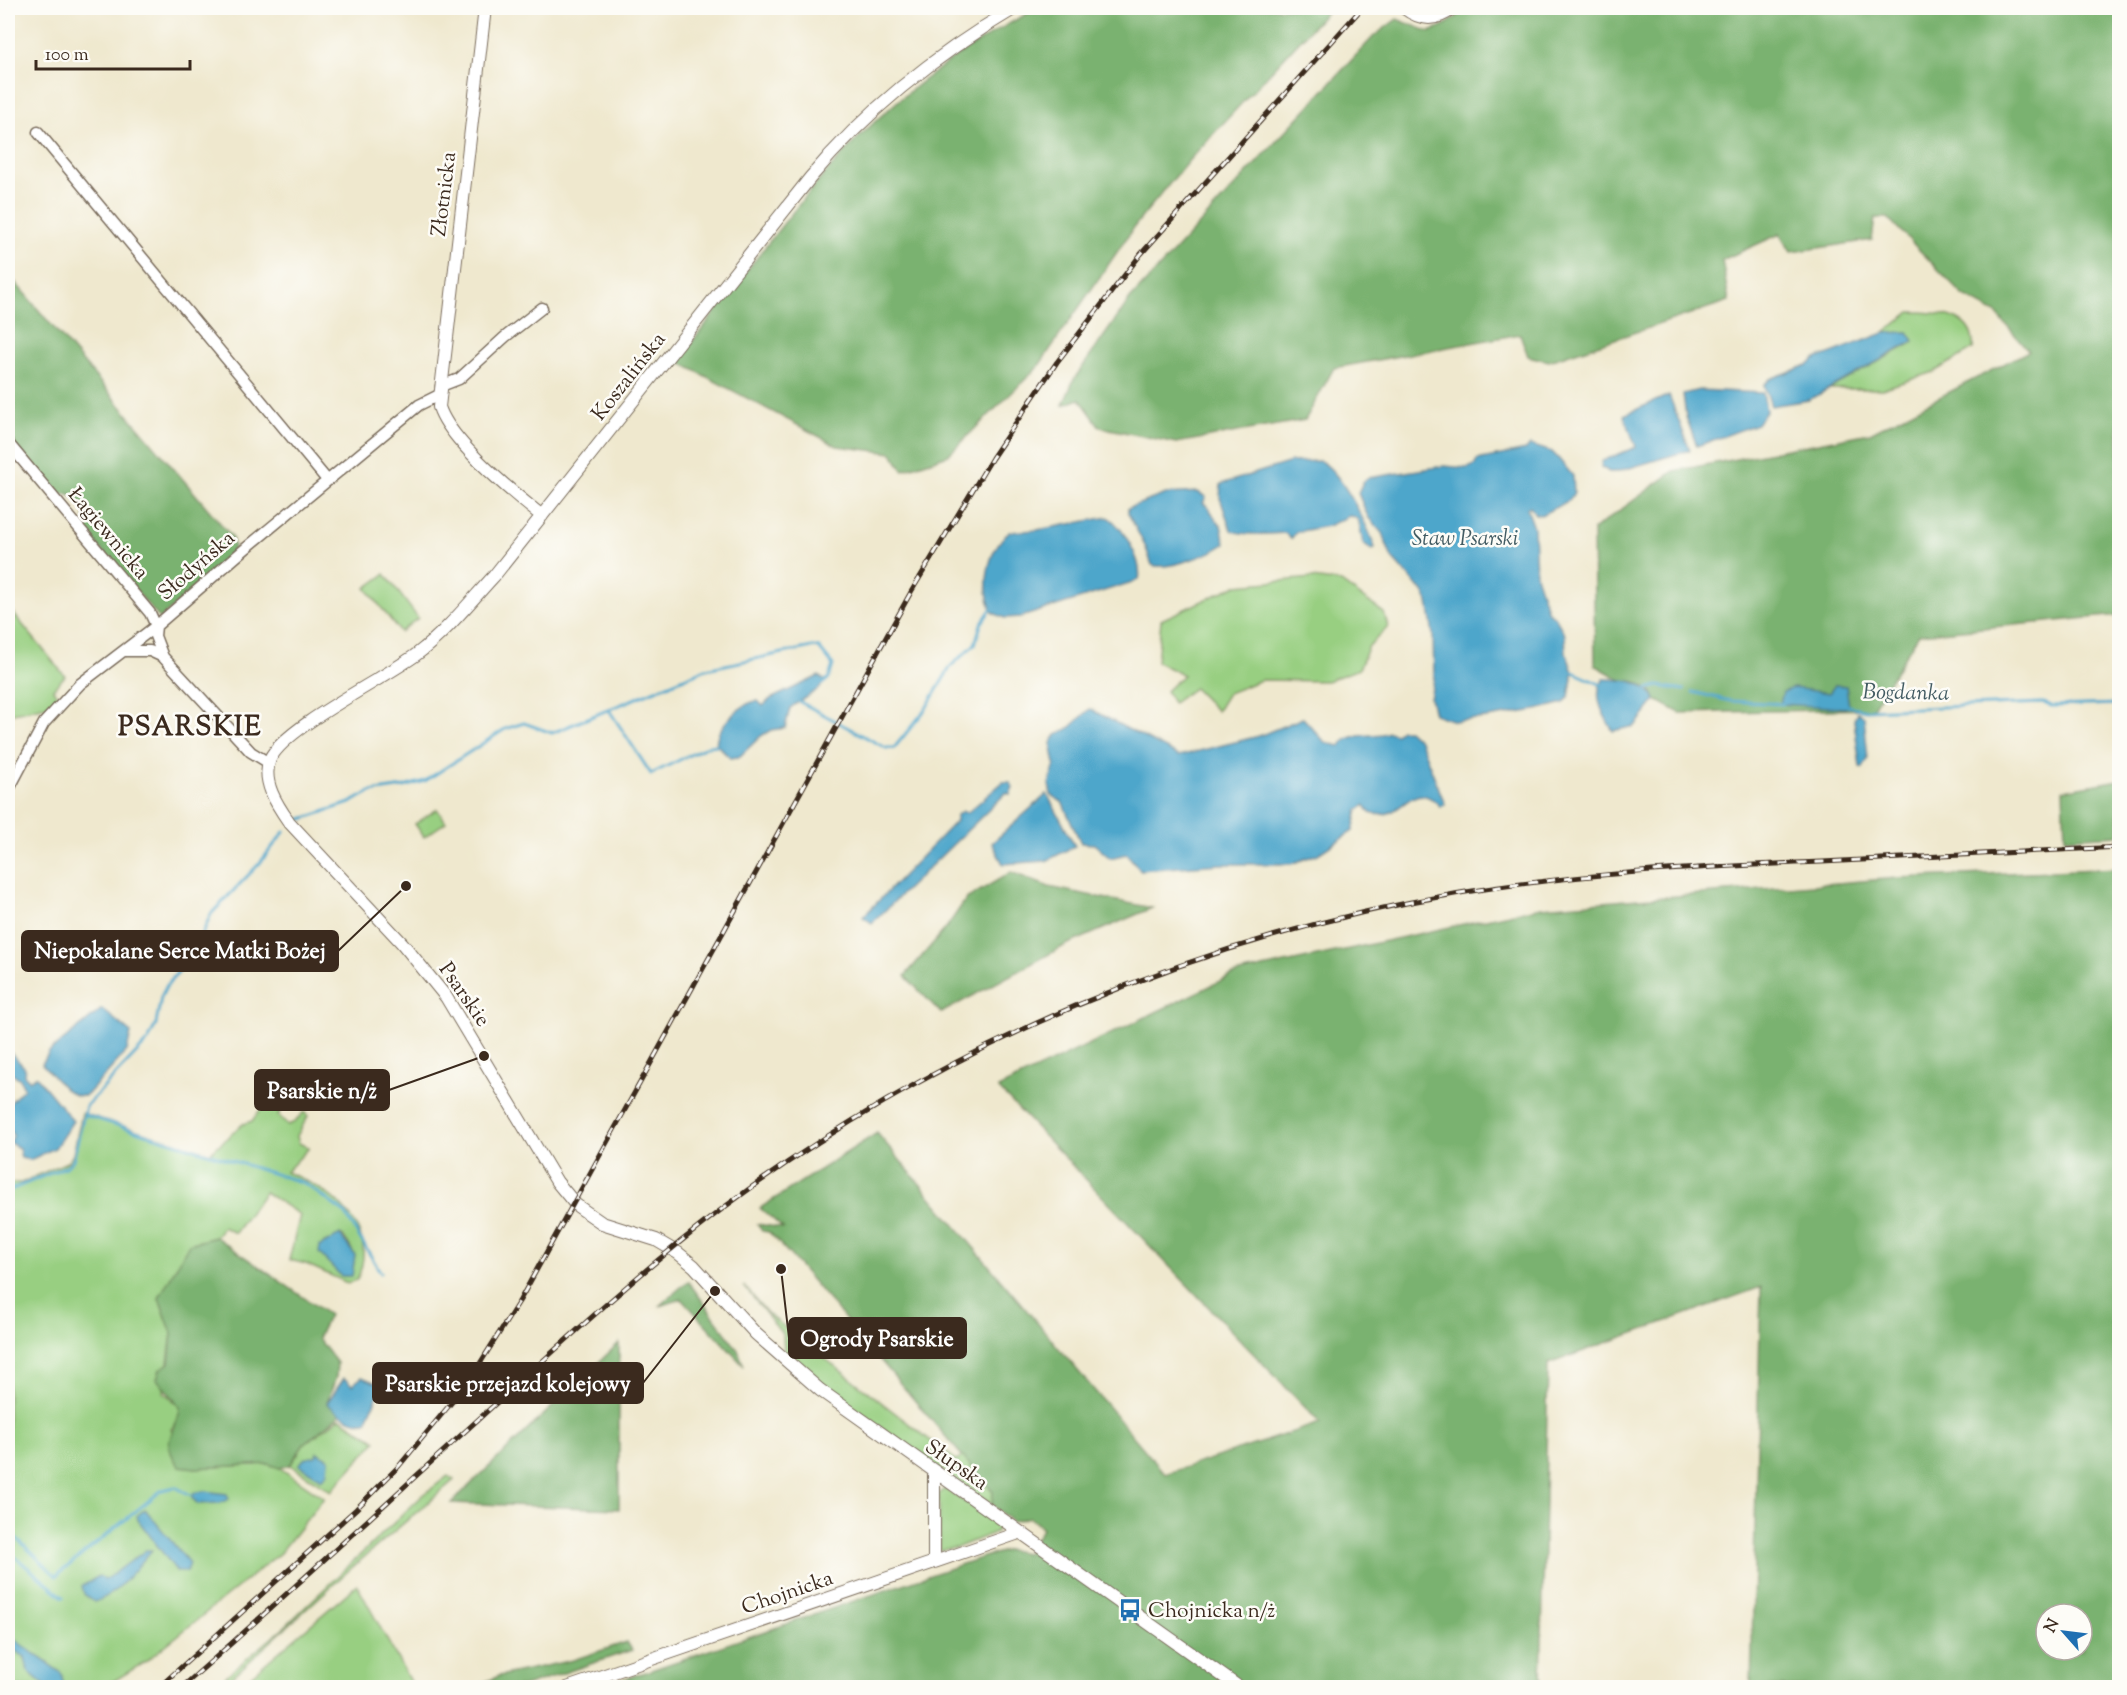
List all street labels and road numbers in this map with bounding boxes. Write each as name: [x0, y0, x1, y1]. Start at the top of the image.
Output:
street label: Złotnicka: [425, 150, 465, 238]
street label: Koszalińska: [585, 326, 674, 428]
street label: Łagiewnicka: [60, 482, 155, 587]
street label: Słodyńska: [152, 524, 243, 609]
street label: Psarskie: [430, 957, 496, 1033]
street label: Słupska: [918, 1433, 994, 1499]
street label: Chojnicka: [738, 1564, 838, 1624]

